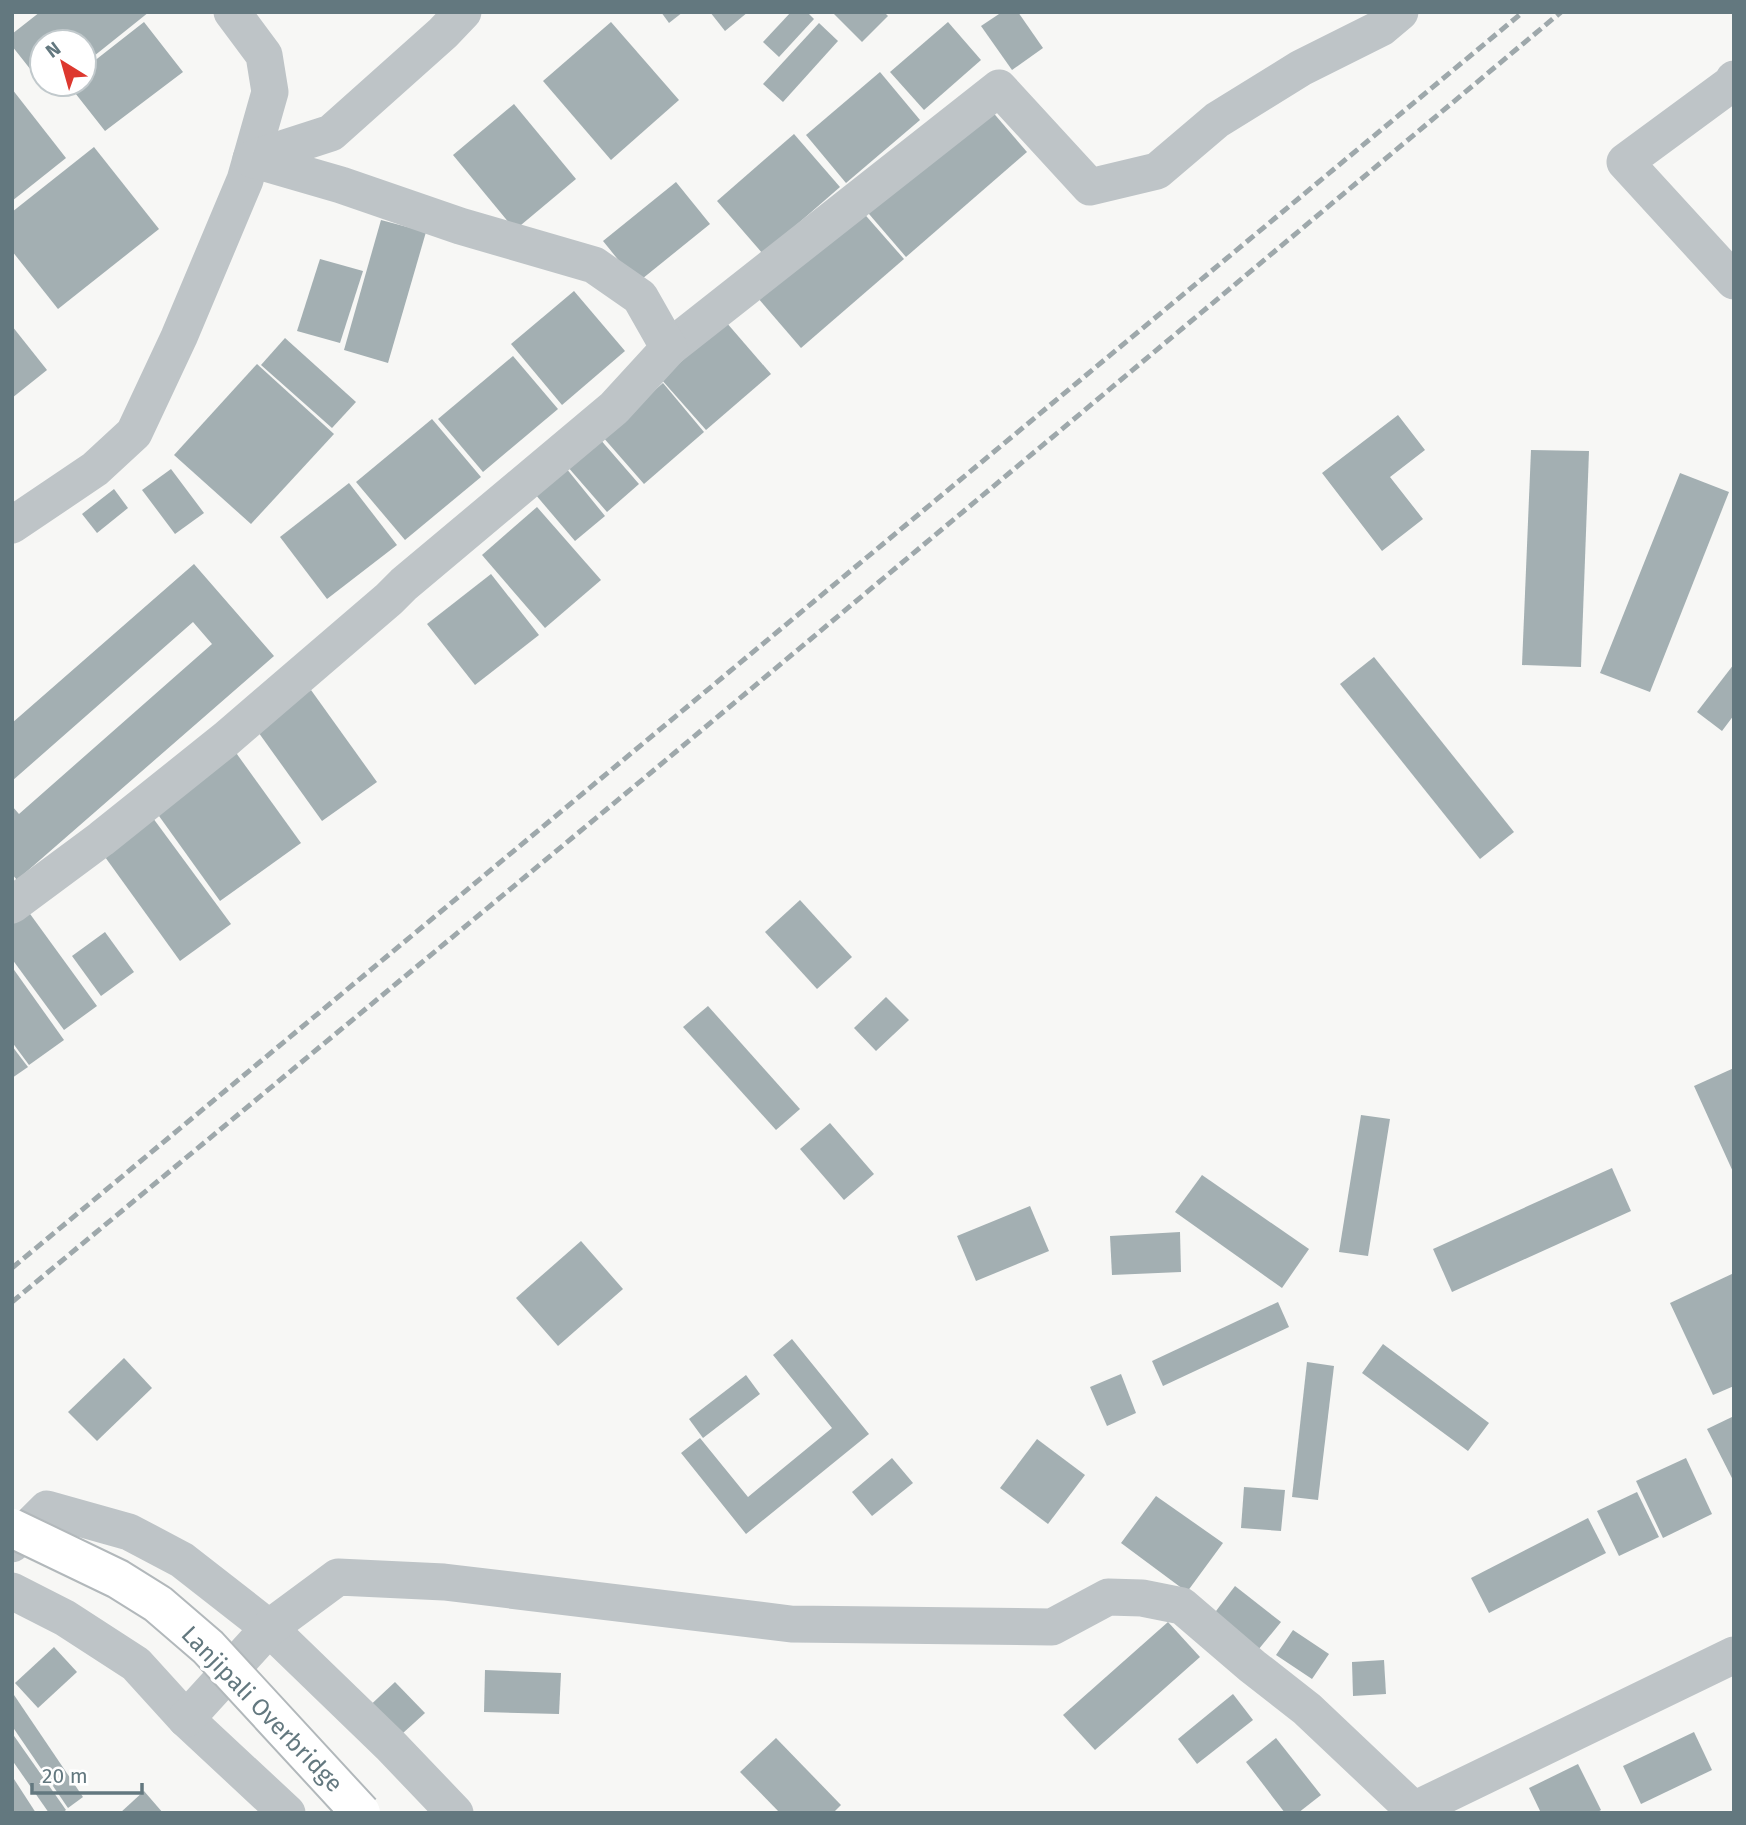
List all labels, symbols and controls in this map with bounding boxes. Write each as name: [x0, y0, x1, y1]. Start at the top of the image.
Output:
north arrow: [28, 28, 98, 98]
text: N: [41, 37, 65, 63]
street label: Lanjipali Overbridge: [176, 1620, 348, 1798]
scale bar: [32, 1752, 142, 1796]
text: 20 m: [42, 1763, 88, 1789]

